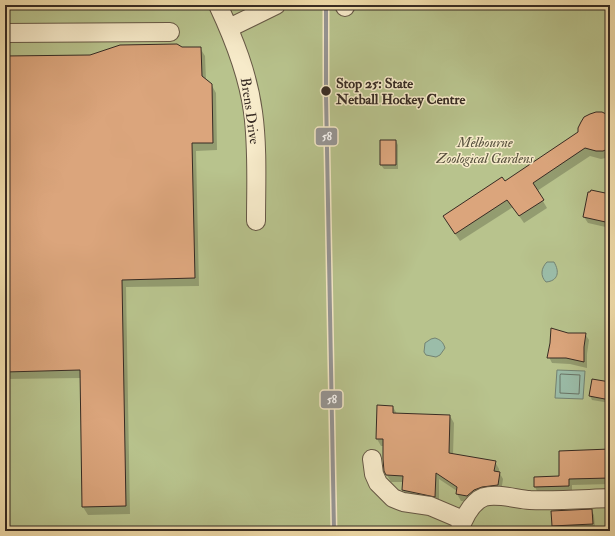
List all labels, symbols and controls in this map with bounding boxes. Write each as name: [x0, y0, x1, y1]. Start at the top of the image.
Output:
place label: Stop 25: State Netball Hockey Centre: [335, 75, 465, 109]
street label: Brens Drive: [237, 77, 263, 146]
marker: Stop 25: State Netball Hockey Centre: [319, 84, 333, 98]
line badge: 58: [315, 127, 338, 146]
text: 58: [322, 130, 333, 143]
park label: Melbourne Zoological Gardens: [436, 134, 535, 167]
line badge: 58: [320, 390, 343, 409]
text: 58: [327, 393, 338, 406]

